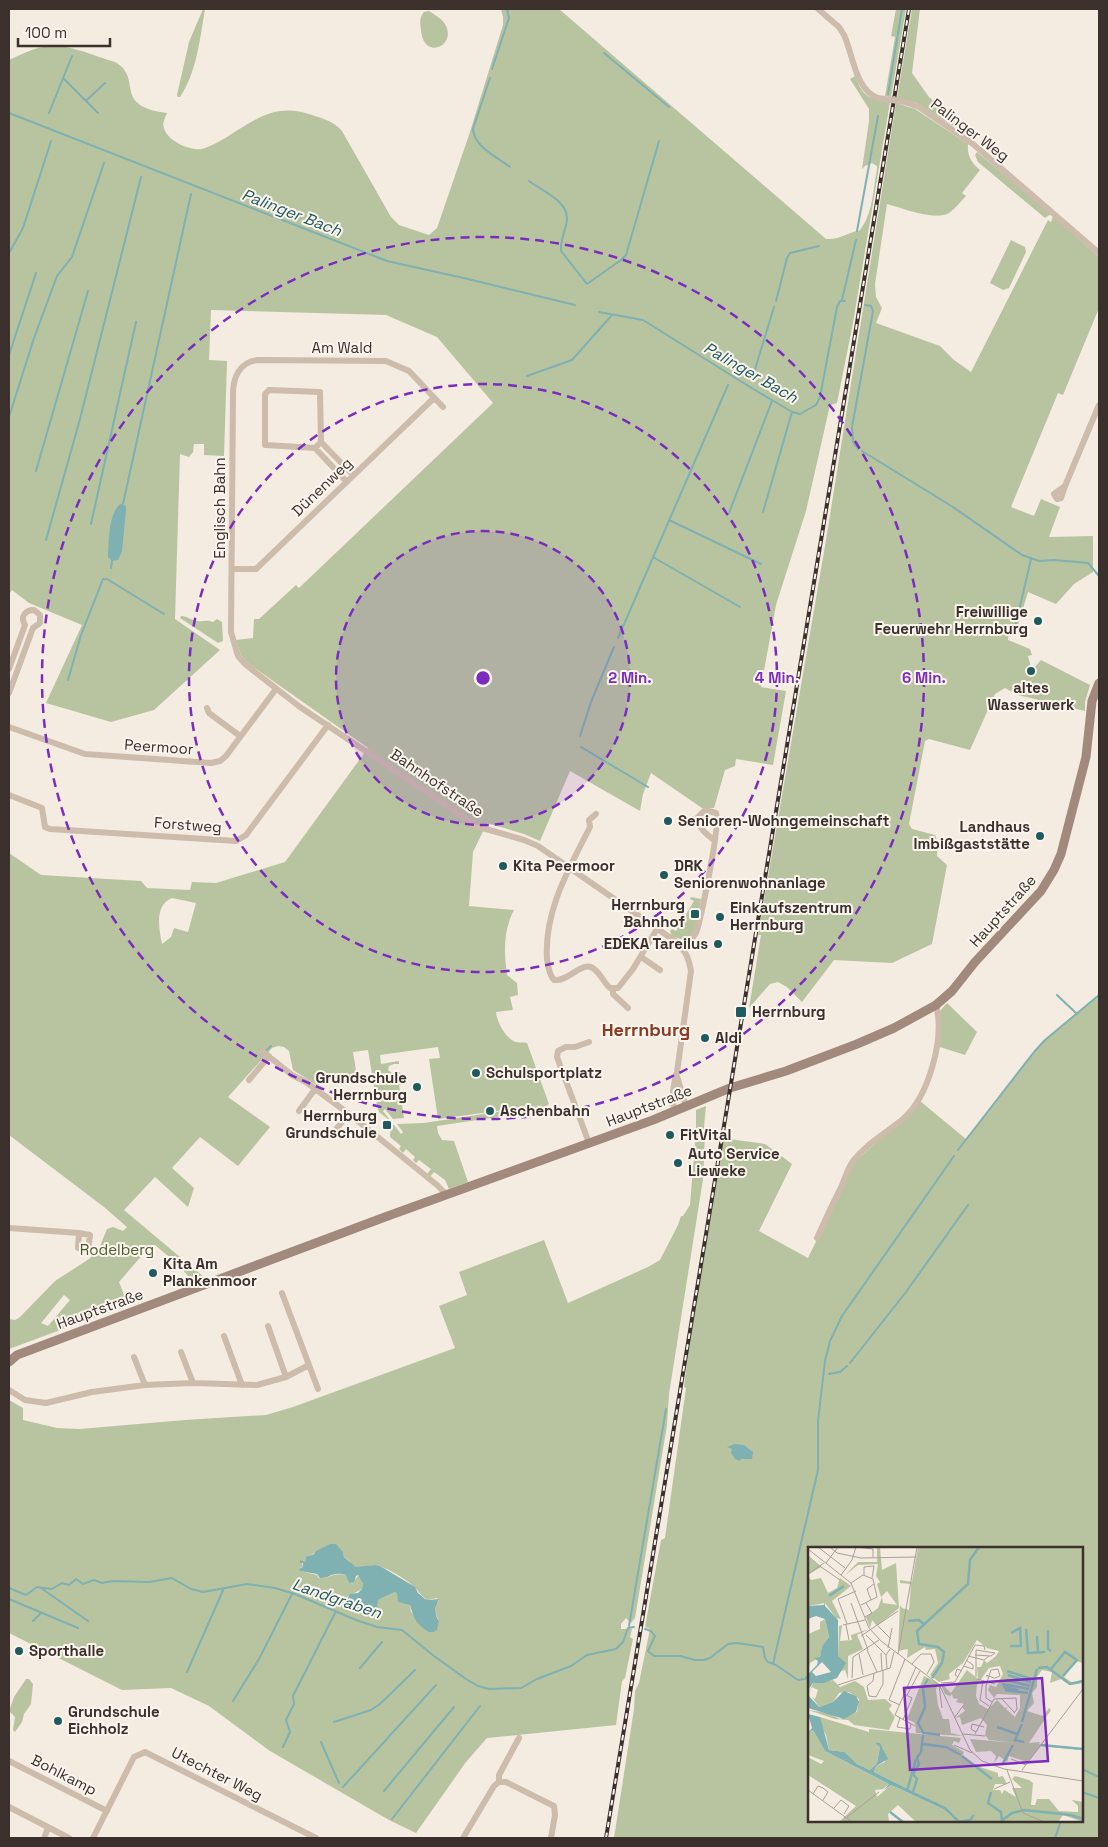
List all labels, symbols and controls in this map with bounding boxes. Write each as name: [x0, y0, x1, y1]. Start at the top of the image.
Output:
scale bar: [18, 15, 110, 47]
text: 100 m: [25, 23, 67, 42]
street label: Palinger Weg: [927, 94, 1013, 165]
water label: Palinger Bach: [239, 184, 346, 242]
water label: Palinger Bach: [700, 337, 803, 408]
street label: Am Wald: [311, 338, 373, 357]
street label: Dünenweg: [287, 453, 356, 520]
street label: Englisch Bahn: [210, 457, 229, 559]
place label: Freiwillige Feuerwehr Herrnburg: [875, 602, 1028, 638]
marker: Freiwillige Feuerwehr Herrnburg: [1032, 615, 1044, 627]
marker: altes Wasserwerk: [1025, 665, 1037, 677]
text: 2 Min.: [608, 668, 652, 687]
text: 4 Min.: [755, 668, 799, 687]
text: 6 Min.: [902, 668, 946, 687]
centre of rings: [474, 669, 492, 687]
place label: altes Wasserwerk: [987, 678, 1075, 714]
street label: Peermoor: [124, 735, 195, 758]
street label: Bahnhofstraße: [387, 744, 488, 821]
place label: Senioren-Wohngemeinschaft: [678, 811, 889, 830]
street label: Forstweg: [154, 813, 223, 836]
marker: Senioren-Wohngemeinschaft: [662, 815, 674, 827]
place label: Landhaus Imbißgaststätte: [914, 817, 1030, 853]
marker: Landhaus Imbißgaststätte: [1034, 830, 1046, 842]
place label: Kita Peermoor: [513, 856, 615, 875]
place label: DRK Seniorenwohnanlage: [674, 856, 826, 892]
marker: Kita Peermoor: [497, 860, 509, 872]
marker: DRK Seniorenwohnanlage: [658, 869, 670, 881]
street label: Hauptstraße: [965, 871, 1040, 951]
place label: Herrnburg Bahnhof: [611, 895, 685, 931]
place label: Einkaufszentrum Herrnburg: [730, 898, 852, 934]
marker: Herrnburg Bahnhof: [689, 908, 701, 920]
marker: Einkaufszentrum Herrnburg: [714, 911, 726, 923]
place label: EDEKA Tareilus: [604, 934, 708, 953]
marker: EDEKA Tareilus: [712, 938, 724, 950]
place label: Herrnburg: [752, 1002, 826, 1021]
marker: Herrnburg: [734, 1005, 748, 1019]
district label: Herrnburg: [602, 1018, 690, 1041]
place label: Aldi: [715, 1028, 742, 1047]
marker: Aldi: [699, 1032, 711, 1044]
place label: Schulsportplatz: [486, 1063, 602, 1082]
marker: Schulsportplatz: [470, 1067, 482, 1079]
place label: Grundschule Herrnburg: [315, 1068, 407, 1104]
street label: Hauptstraße: [603, 1080, 695, 1131]
marker: Grundschule Herrnburg: [411, 1081, 423, 1093]
place label: Aschenbahn: [500, 1101, 590, 1120]
marker: Aschenbahn: [484, 1105, 496, 1117]
place label: Herrnburg Grundschule: [285, 1106, 377, 1142]
marker: Herrnburg Grundschule: [381, 1119, 393, 1131]
place label: FitVital: [680, 1125, 732, 1144]
marker: FitVital: [664, 1129, 676, 1141]
place label: Auto Service Lieweke: [688, 1144, 780, 1180]
marker: Auto Service Lieweke: [672, 1157, 684, 1169]
park label: Rodelberg: [80, 1240, 154, 1259]
place label: Kita Am Plankenmoor: [163, 1254, 257, 1290]
marker: Kita Am Plankenmoor: [147, 1267, 159, 1279]
street label: Hauptstraße: [54, 1284, 146, 1333]
inset map: [808, 1547, 1083, 1822]
water label: Landgraben: [290, 1573, 385, 1624]
place label: Sporthalle: [29, 1641, 105, 1660]
marker: Sporthalle: [13, 1645, 25, 1657]
place label: Grundschule Eichholz: [68, 1702, 160, 1738]
marker: Grundschule Eichholz: [52, 1715, 64, 1727]
street label: Utechter Weg: [168, 1742, 266, 1805]
street label: Bohlkamp: [28, 1750, 100, 1799]

